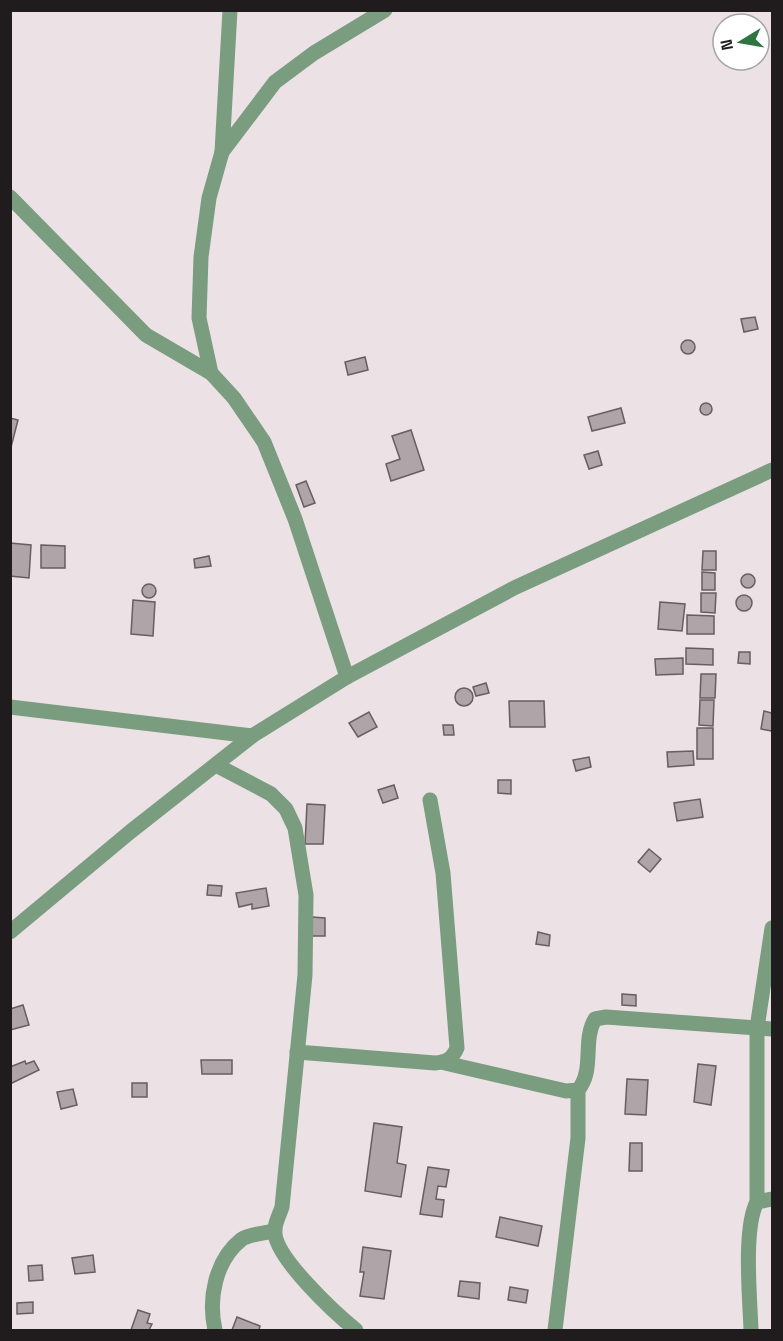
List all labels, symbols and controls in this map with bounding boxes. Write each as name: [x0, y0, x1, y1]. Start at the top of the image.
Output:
north arrow: [711, 12, 771, 72]
text: N: [715, 37, 738, 52]

